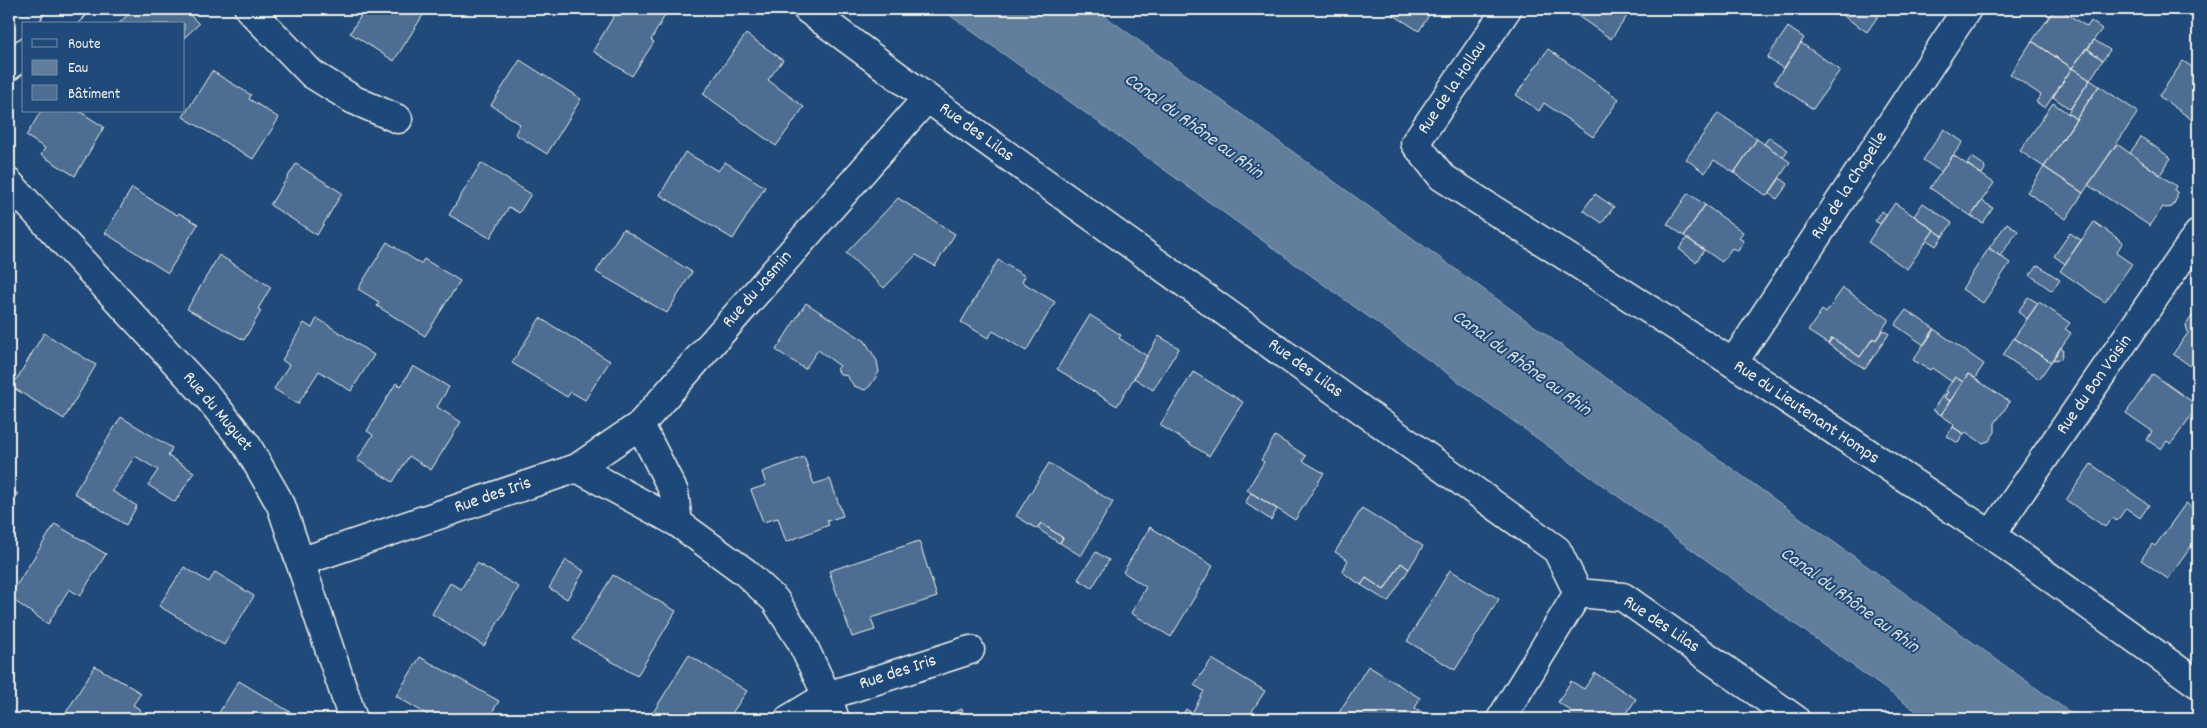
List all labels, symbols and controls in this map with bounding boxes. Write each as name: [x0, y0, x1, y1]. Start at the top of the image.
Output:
legend: [22, 22, 185, 112]
text: Route: [68, 34, 101, 56]
street label: Rue de la Hollau: [1412, 36, 1494, 140]
text: Eau: [68, 58, 88, 80]
water label: Canal du Rhône au Rhin: [1118, 67, 1269, 187]
text: Bâtiment: [68, 84, 121, 106]
street label: Rue des Lilas: [933, 97, 1019, 169]
street label: Rue de la Chapelle: [1806, 127, 1894, 245]
street label: Rue du Jasmin: [717, 246, 799, 334]
water label: Canal du Rhône au Rhin: [1446, 304, 1597, 424]
street label: Rue du Bon Voisin: [2051, 330, 2139, 440]
street label: Rue des Lilas: [1262, 333, 1348, 405]
street label: Rue du Lieutenant Homps: [1728, 355, 1884, 471]
street label: Rue du Muguet: [176, 367, 258, 458]
street label: Rue des Iris: [451, 471, 535, 521]
water label: Canal du Rhône au Rhin: [1774, 541, 1925, 661]
street label: Rue des Lilas: [1618, 590, 1704, 660]
street label: Rue des Iris: [856, 649, 940, 697]

